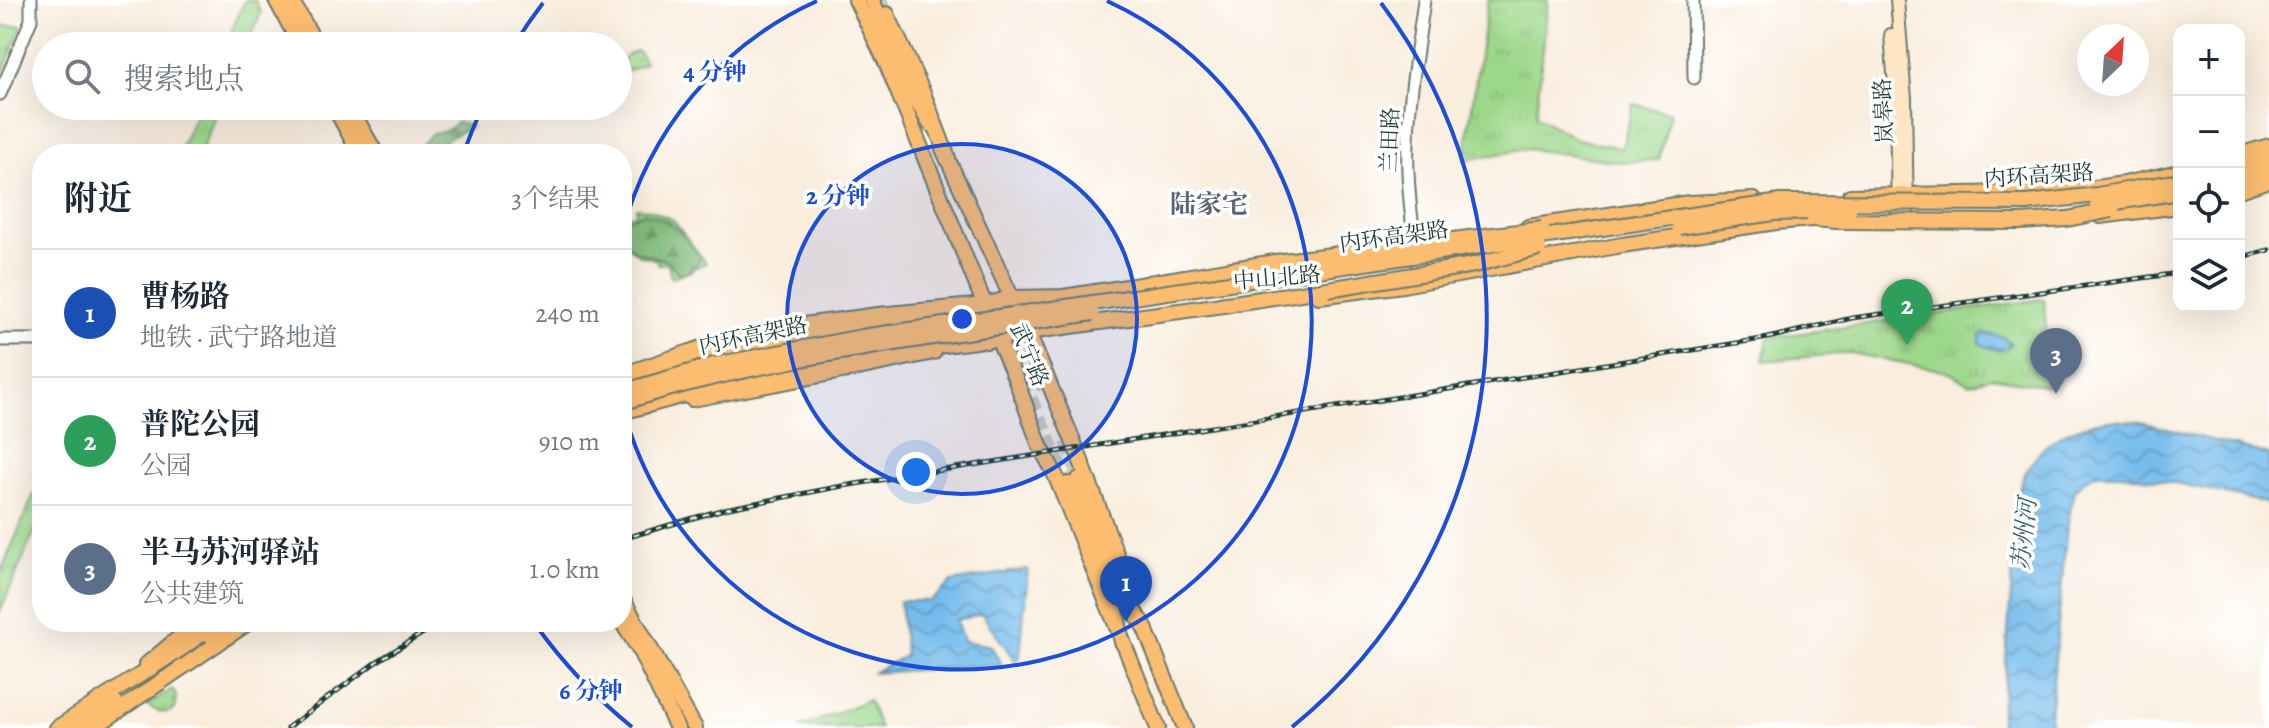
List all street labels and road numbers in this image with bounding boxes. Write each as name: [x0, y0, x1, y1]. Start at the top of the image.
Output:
street label: 岚皋路: [1867, 77, 1901, 145]
street label: 兰田路: [1374, 106, 1406, 174]
street label: 内环高架路: [1983, 157, 2095, 195]
street label: 内环高架路: [1337, 214, 1451, 260]
street label: 中山北路: [1232, 259, 1322, 297]
street label: 内环高架路: [696, 310, 810, 362]
street label: 武宁路: [1003, 319, 1055, 391]

